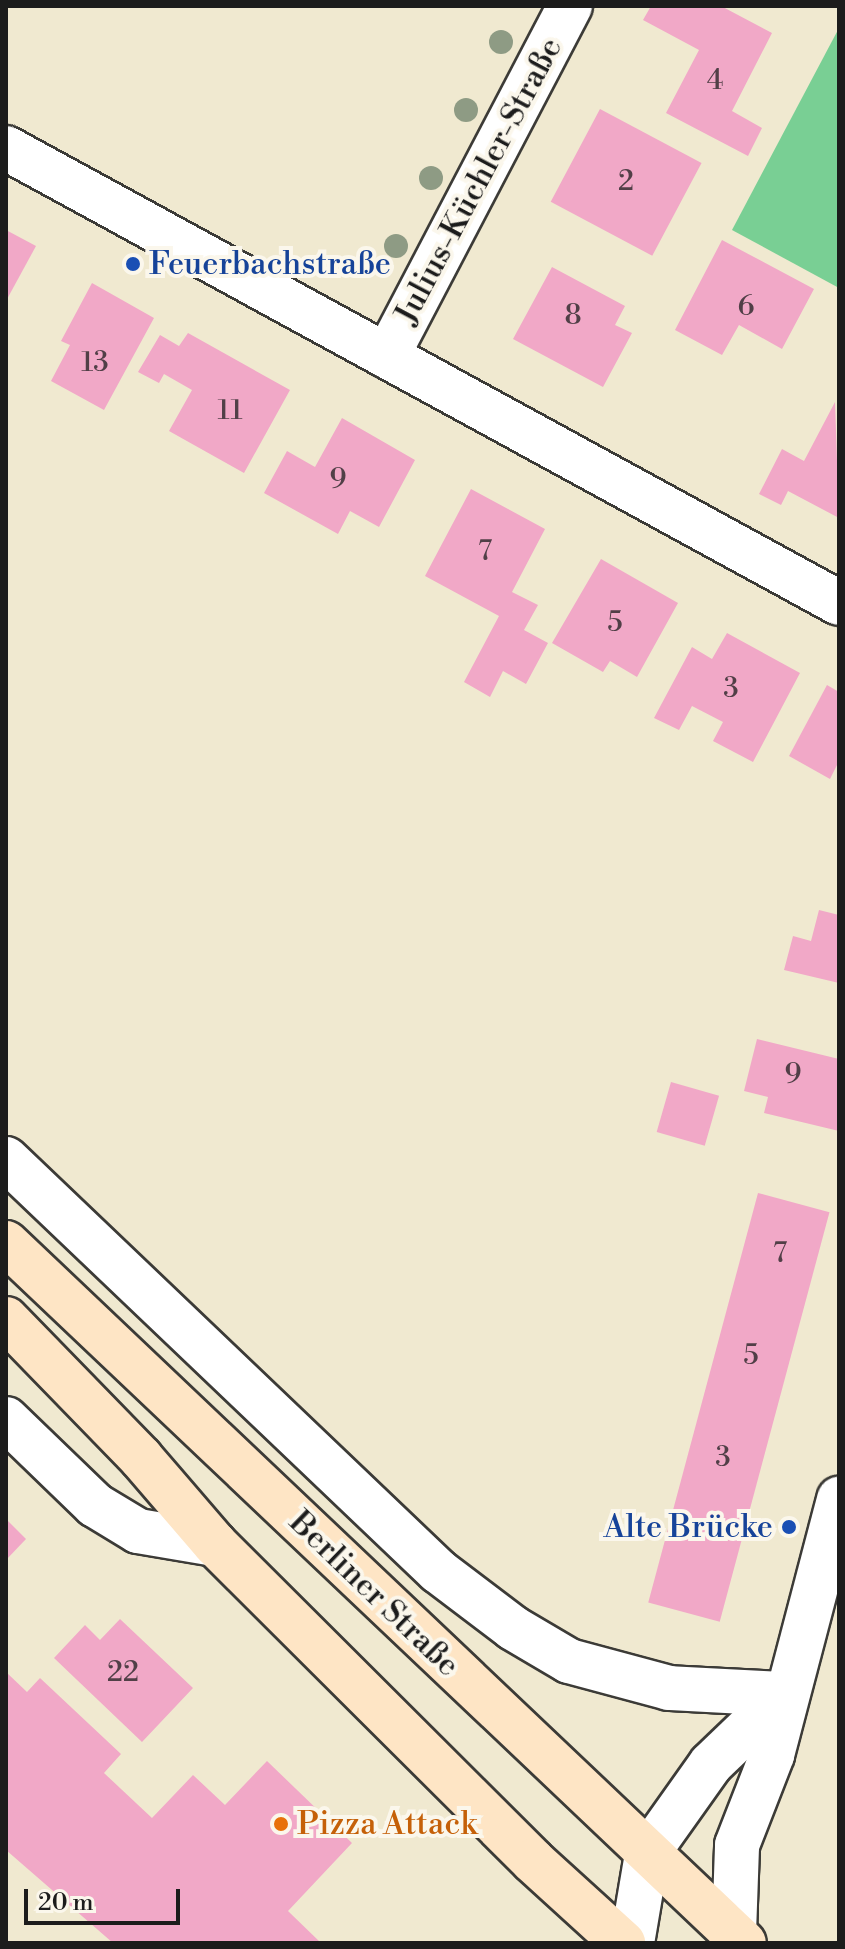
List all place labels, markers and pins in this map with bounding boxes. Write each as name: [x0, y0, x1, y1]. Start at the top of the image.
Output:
place label: Feuerbachstraße: [149, 245, 391, 283]
marker: Feuerbachstraße: [124, 255, 142, 273]
place label: Alte Brücke: [604, 1508, 773, 1546]
marker: Alte Brücke: [780, 1518, 798, 1536]
place label: Pizza Attack: [297, 1805, 477, 1843]
marker: Pizza Attack: [272, 1815, 290, 1833]

